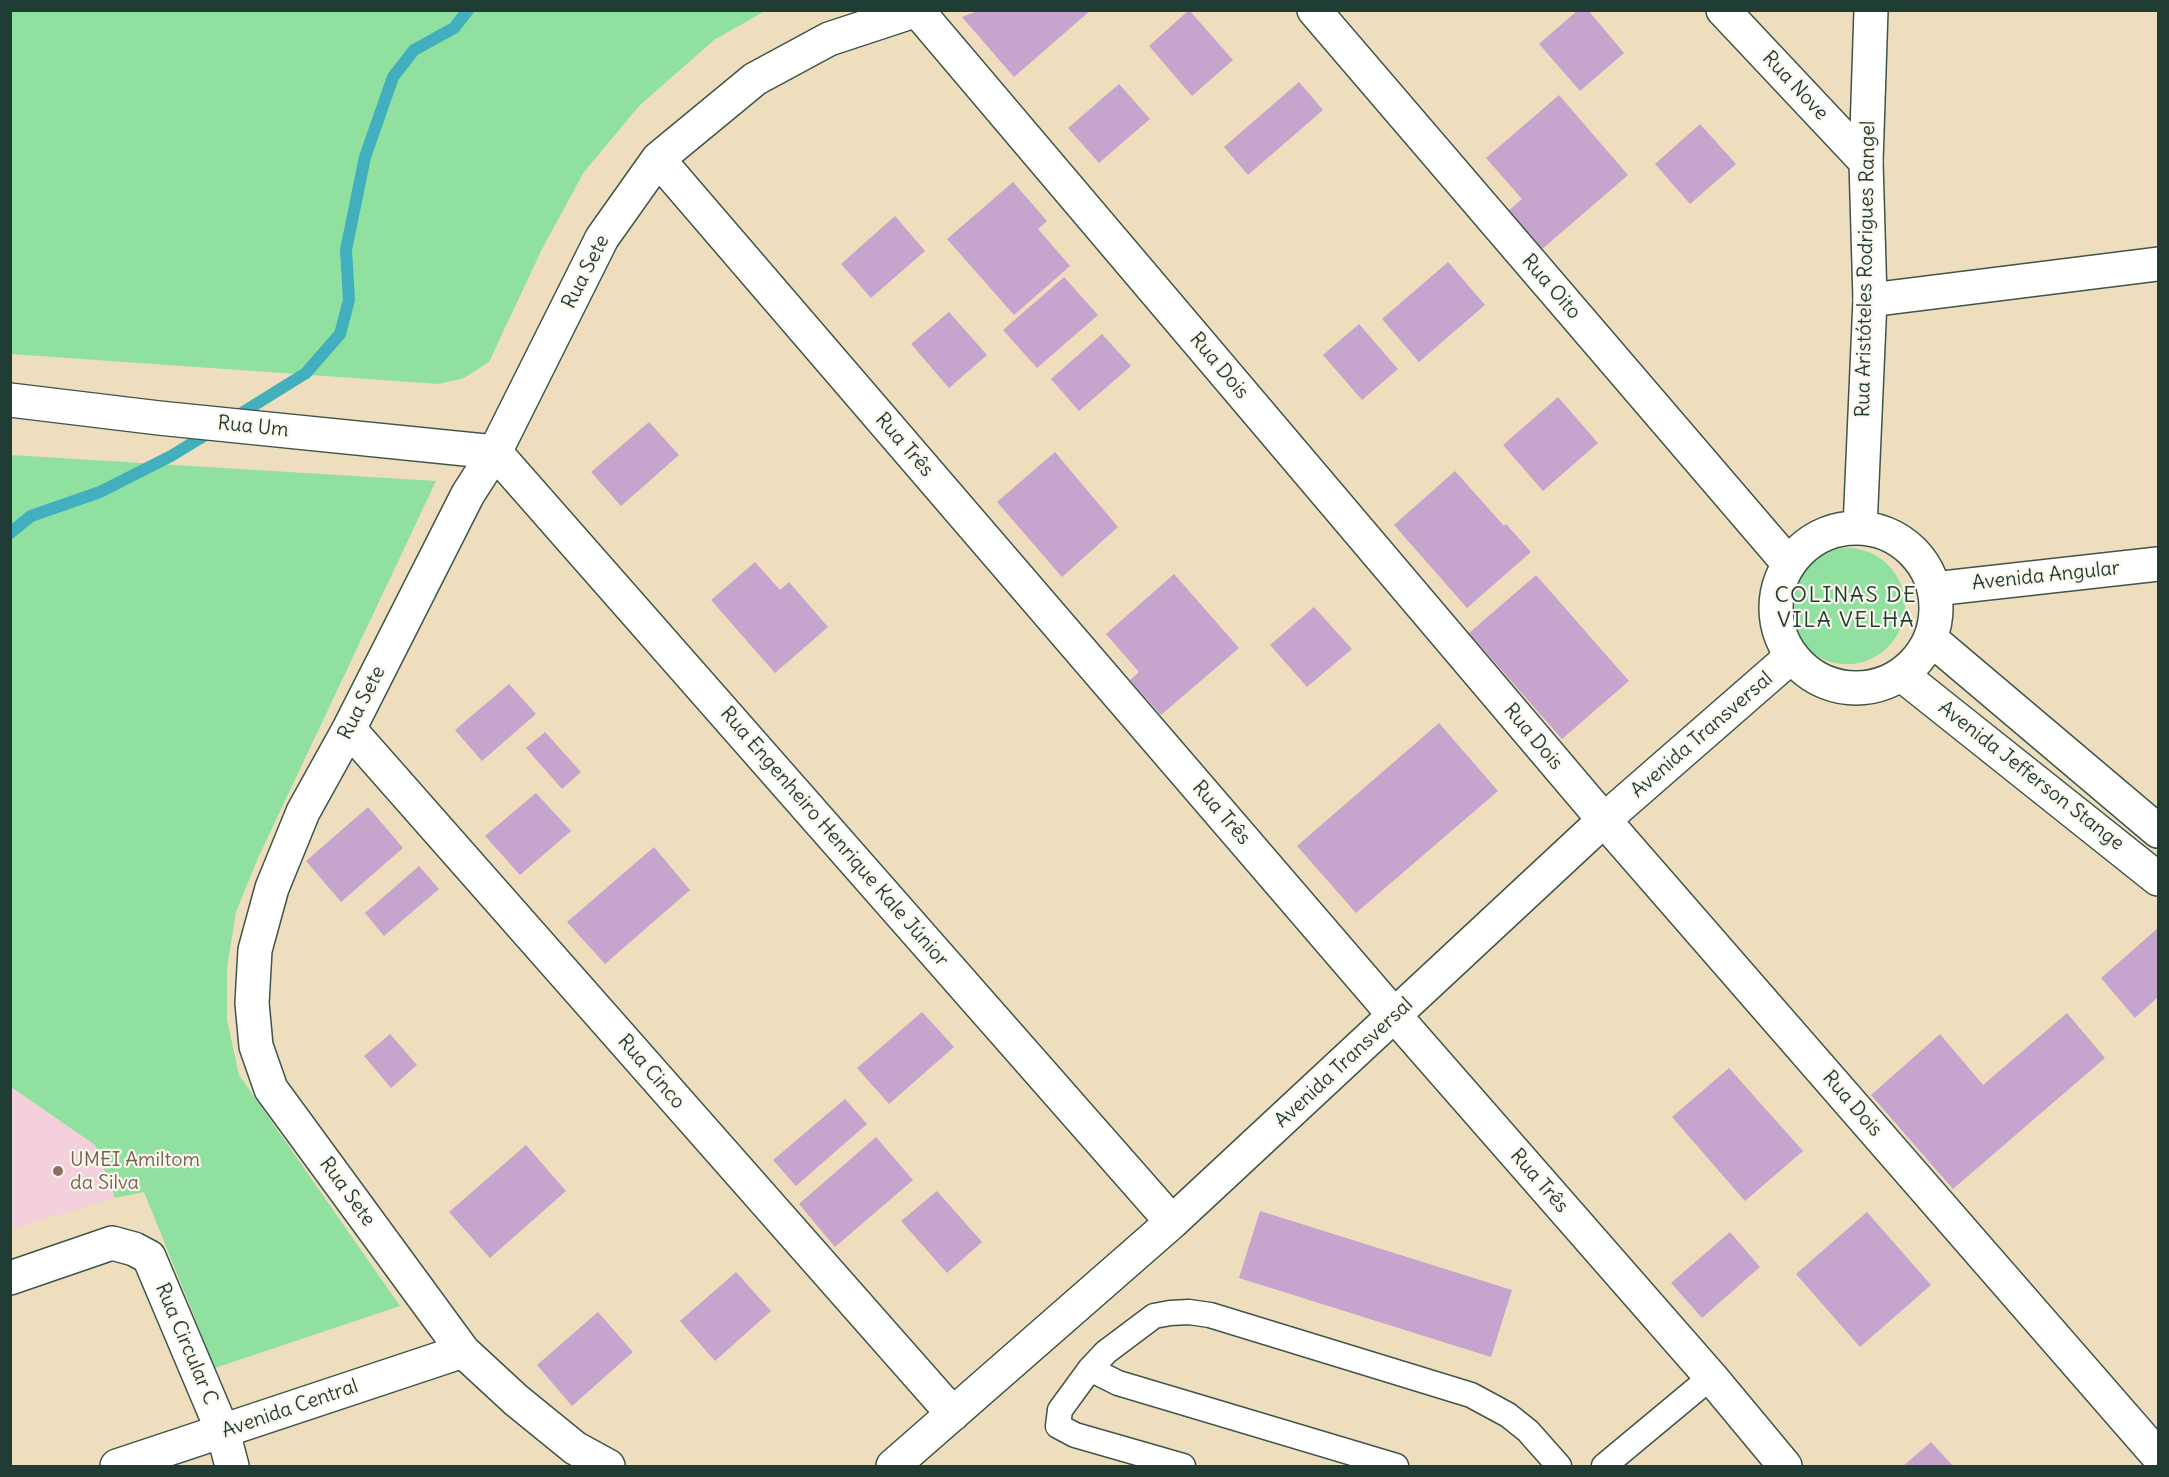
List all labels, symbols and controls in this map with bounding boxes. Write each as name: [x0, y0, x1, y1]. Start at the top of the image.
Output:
street label: Rua Nove: [1757, 46, 1833, 126]
street label: Rua Aristóteles Rodrigues Rangel: [1851, 120, 1881, 418]
street label: Rua Sete: [557, 231, 615, 313]
street label: Rua Oito: [1516, 250, 1586, 324]
street label: Rua Dois: [1184, 328, 1254, 404]
street label: Rua Três: [870, 408, 938, 482]
street label: Rua Um: [216, 411, 290, 443]
street label: Avenida Angular: [1971, 556, 2121, 596]
district label: COLINAS DE VILA VELHA: [1775, 583, 1917, 634]
street label: Rua Sete: [333, 662, 391, 744]
street label: Avenida Transversal: [1626, 667, 1778, 803]
street label: Avenida Jefferson Stange: [1933, 696, 2129, 856]
street label: Rua Dois: [1498, 699, 1568, 775]
street label: Rua Engenheiro Henrique Kale Júnior: [715, 702, 953, 972]
street label: Rua Três: [1187, 776, 1255, 850]
street label: Avenida Transversal: [1270, 993, 1418, 1133]
street label: Rua Cinco: [612, 1030, 690, 1114]
street label: Rua Dois: [1817, 1066, 1887, 1142]
street label: Rua Três: [1505, 1144, 1573, 1218]
place label: UMEI Amiltom da Silva: [70, 1148, 200, 1195]
street label: Rua Sete: [314, 1153, 380, 1231]
marker: UMEI Amiltom da Silva: [51, 1164, 65, 1178]
street label: Rua Circular C: [150, 1280, 222, 1408]
street label: Avenida Central: [219, 1374, 361, 1444]

